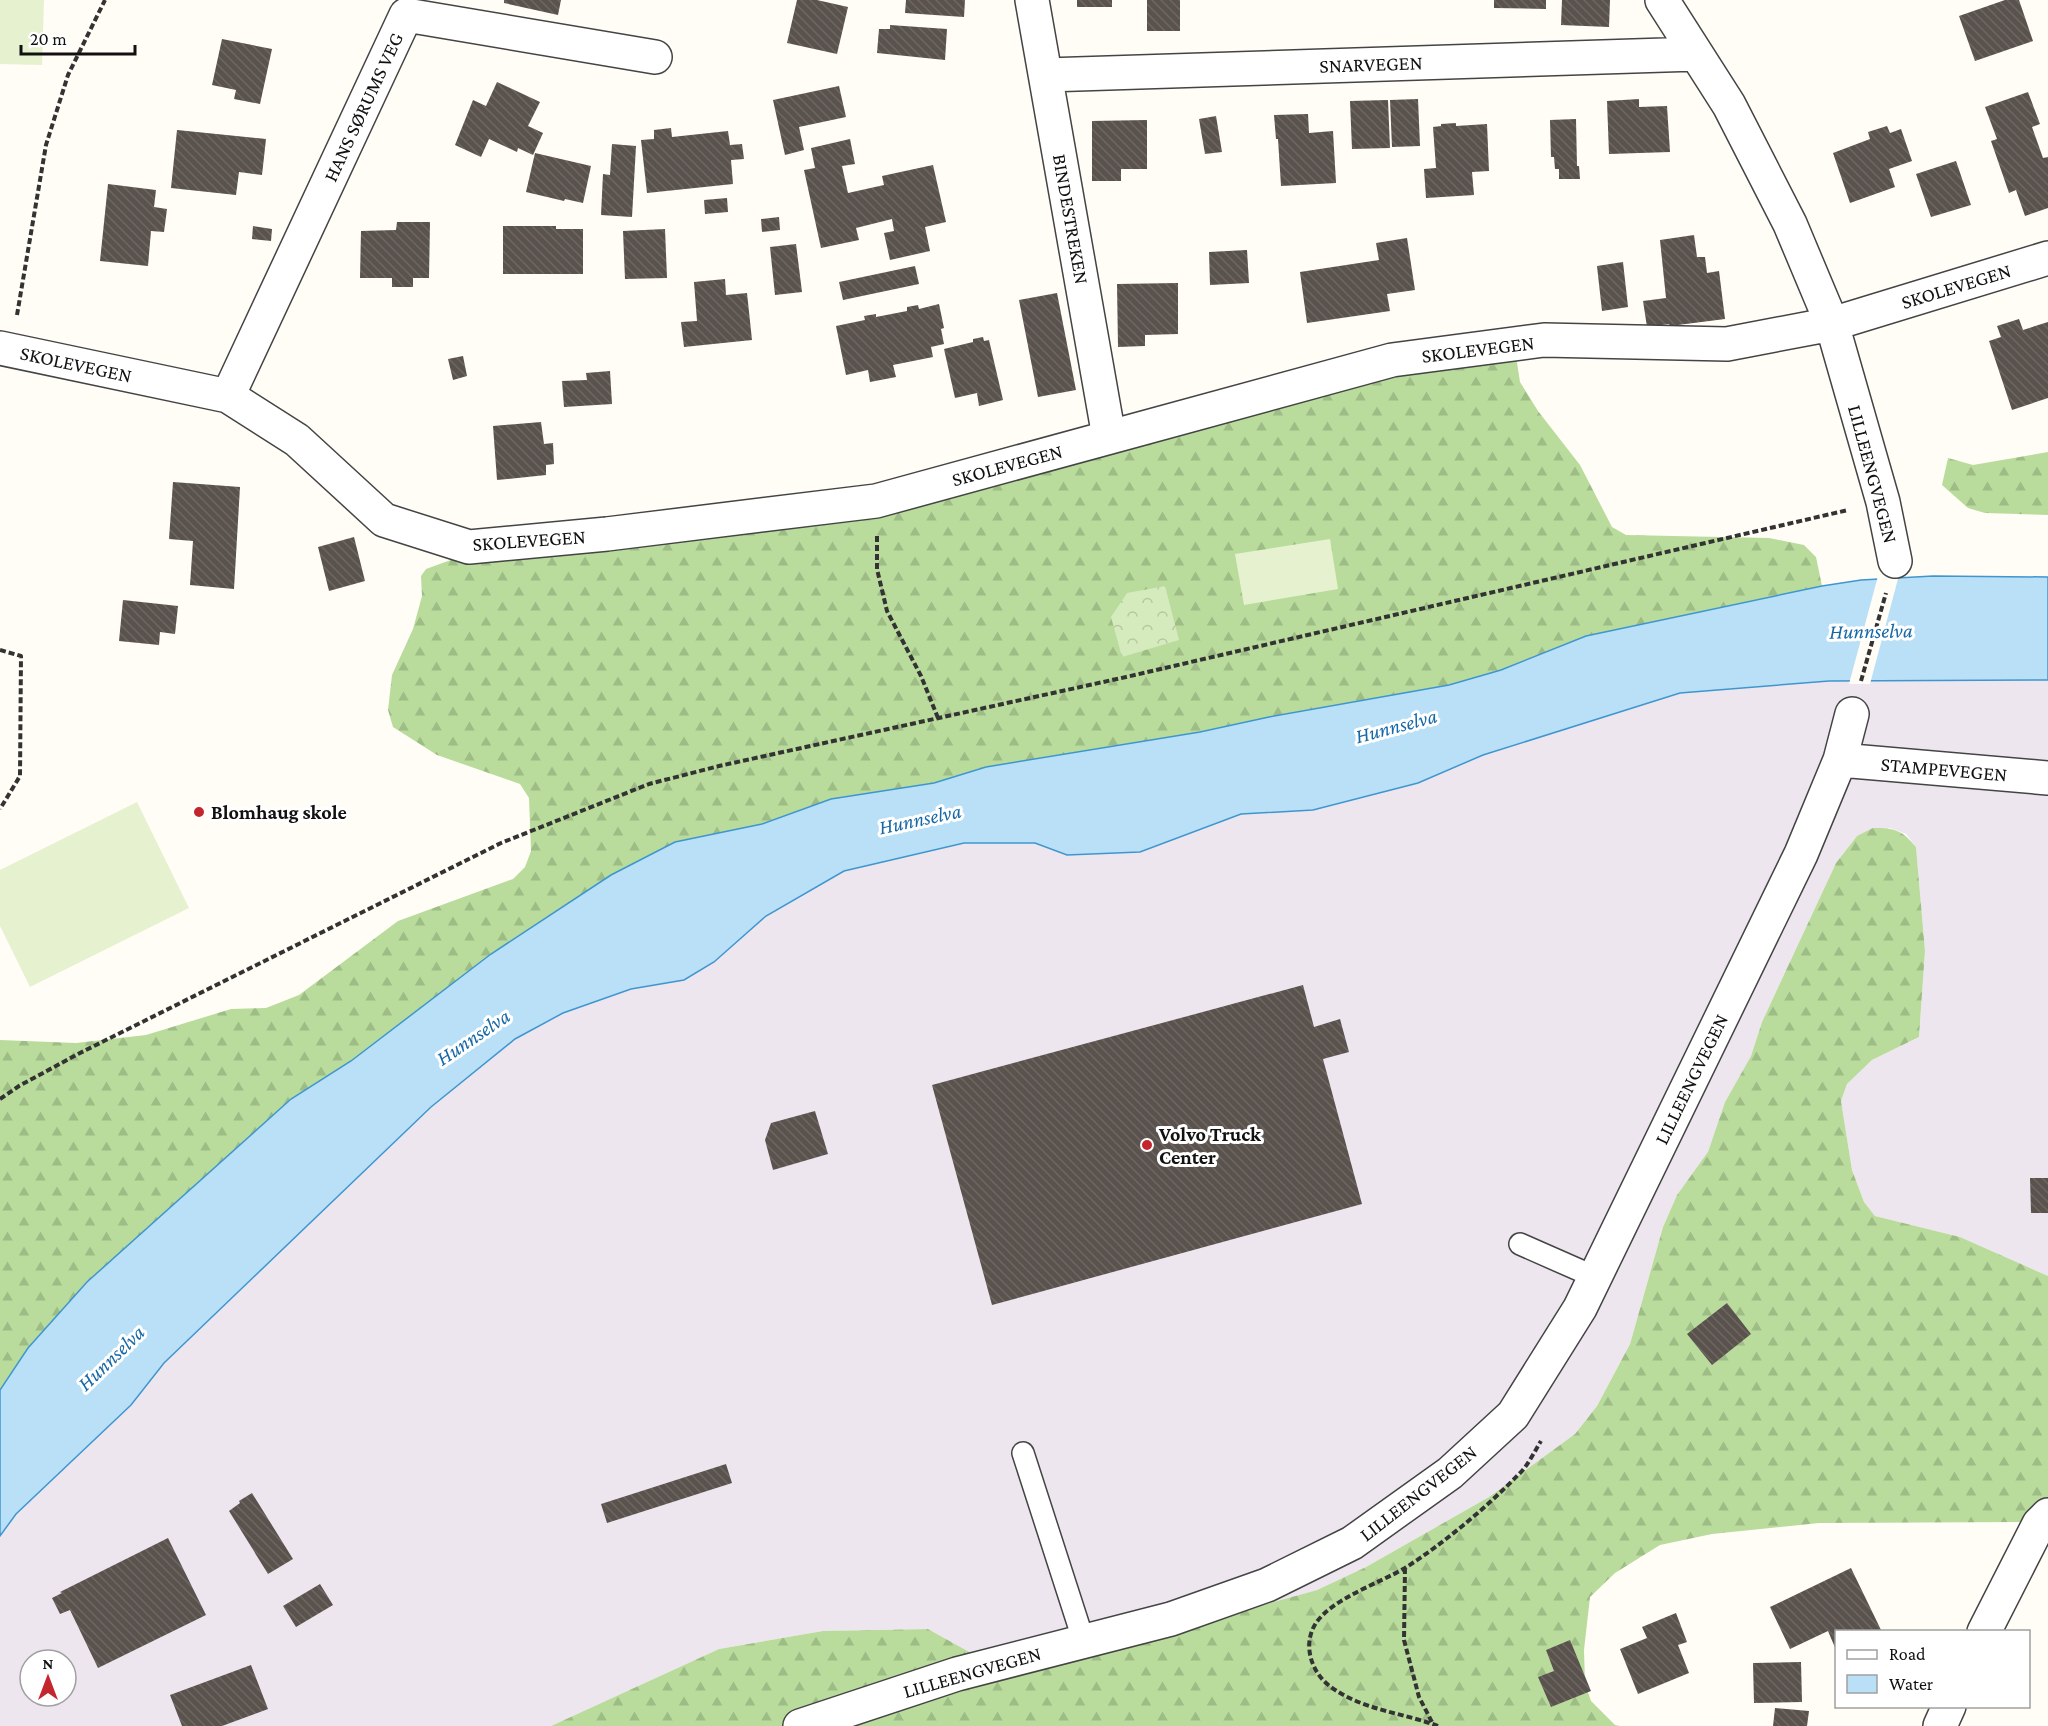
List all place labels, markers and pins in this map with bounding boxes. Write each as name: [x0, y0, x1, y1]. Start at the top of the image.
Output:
place label: Blomhaug skole: [211, 801, 347, 823]
marker: Blomhaug skole: [192, 805, 206, 819]
place label: Volvo Truck Center: [1158, 1123, 1262, 1168]
marker: Volvo Truck Center: [1140, 1138, 1154, 1152]

